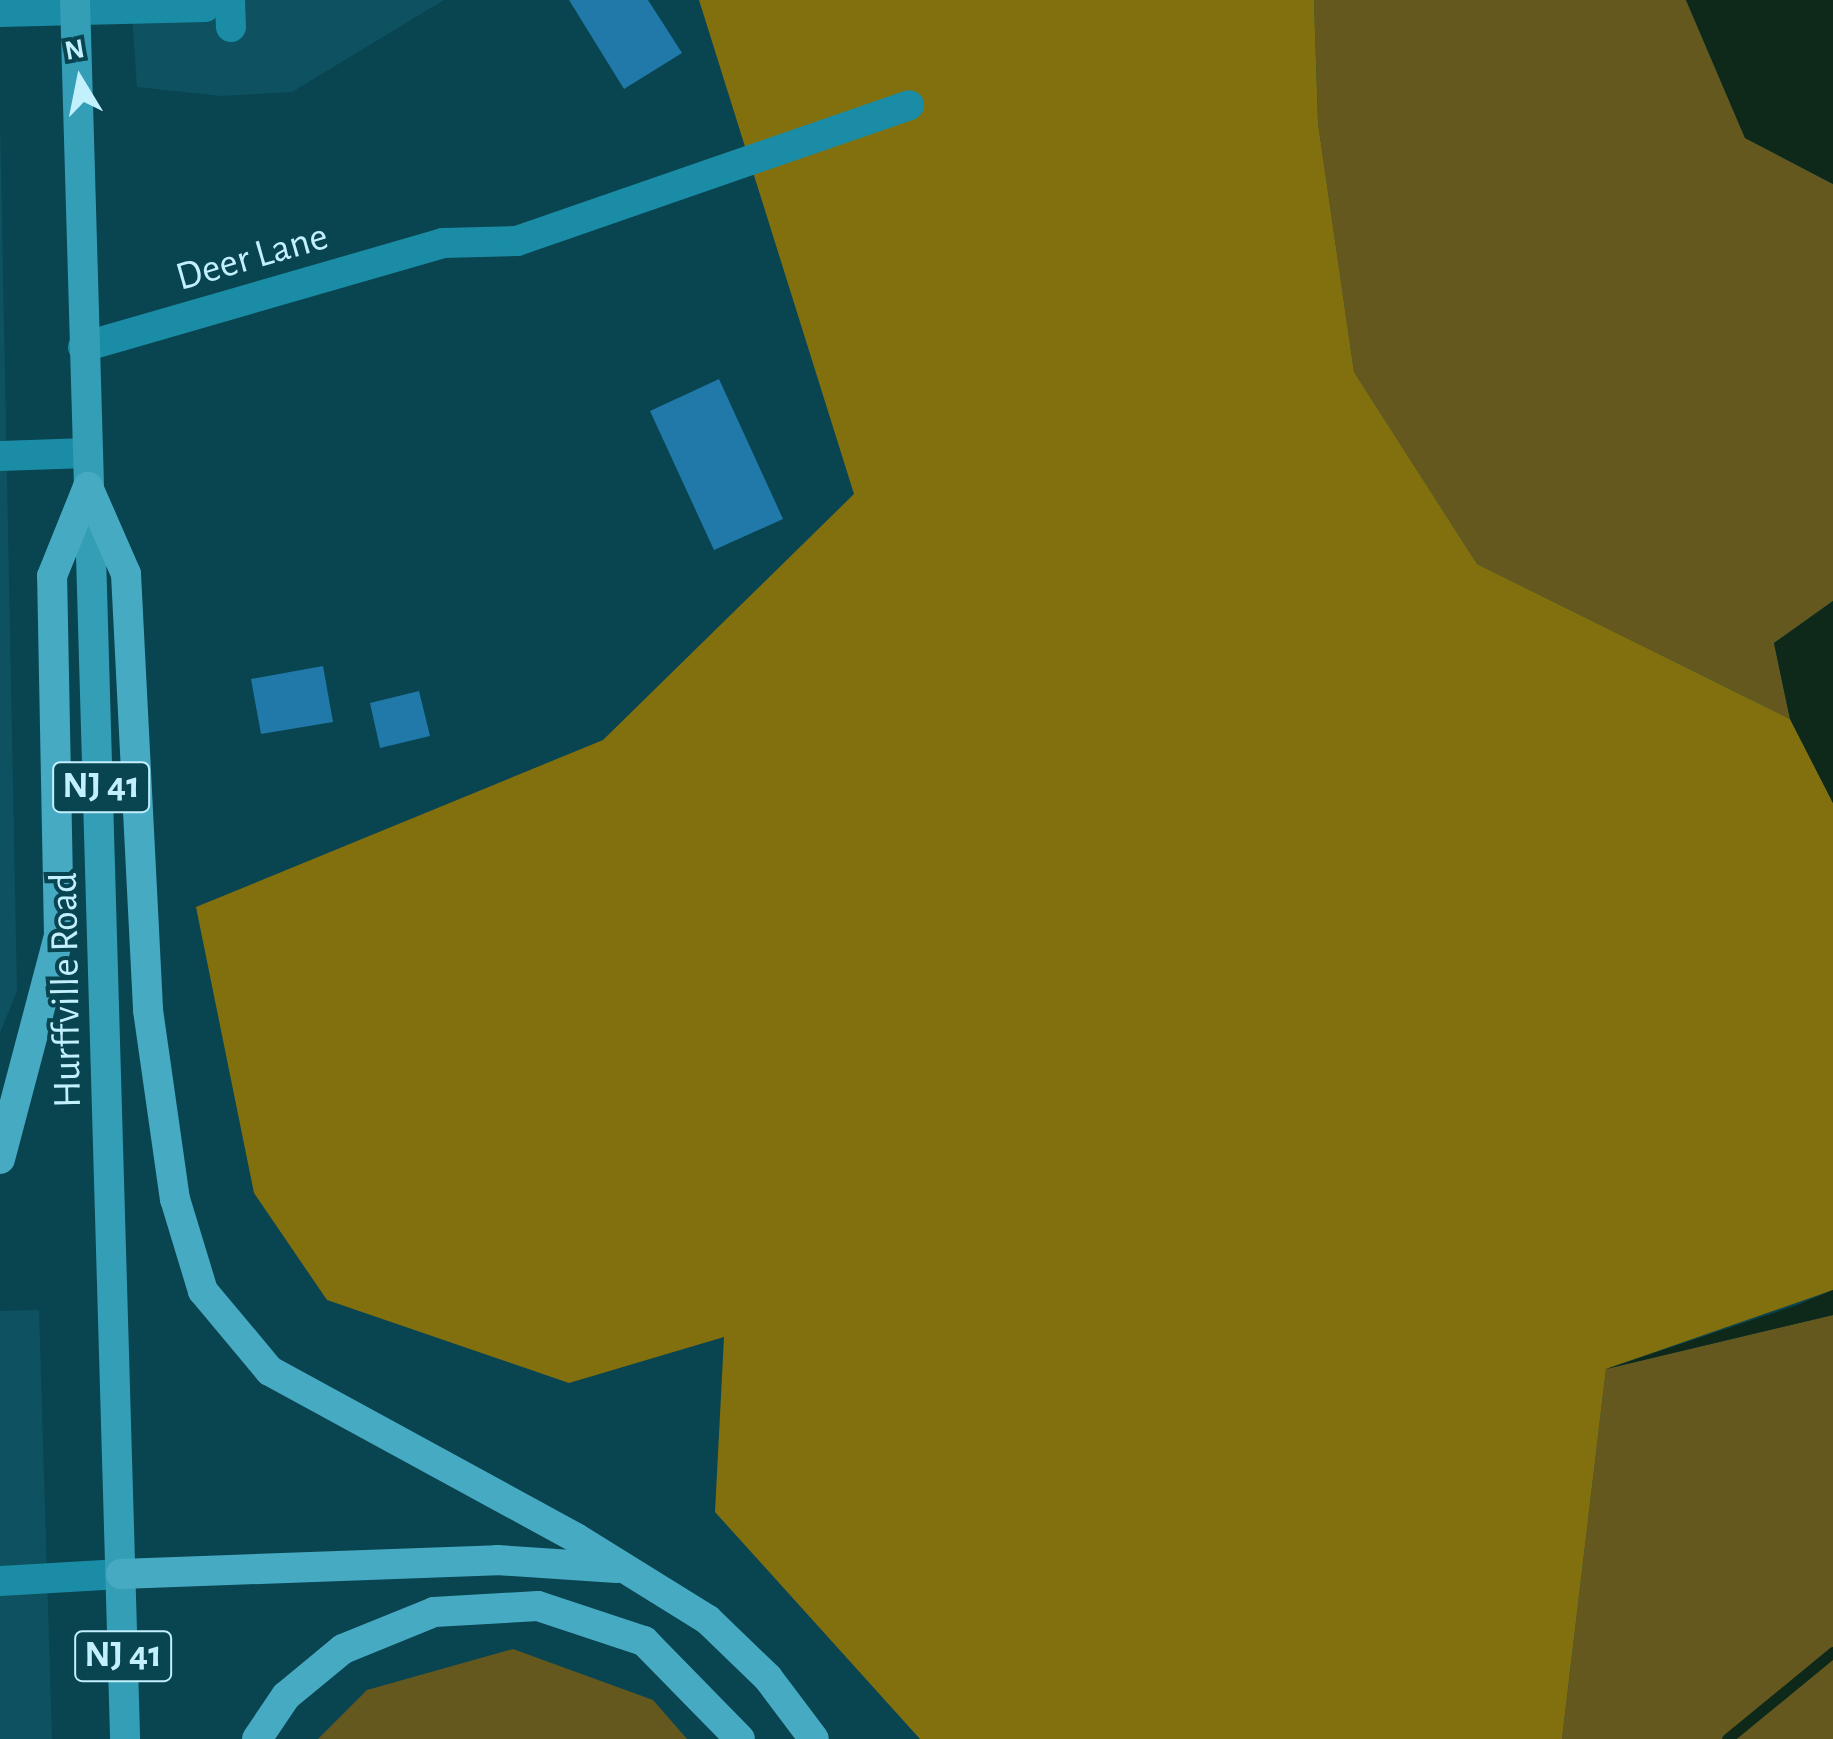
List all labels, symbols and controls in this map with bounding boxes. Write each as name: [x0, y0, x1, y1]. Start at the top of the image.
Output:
north arrow: [30, 30, 130, 130]
text: N: [63, 35, 87, 66]
street label: Deer Lane: [170, 212, 334, 302]
road number: NJ 41: [51, 754, 151, 820]
street label: Hurffville Road: [40, 872, 92, 1108]
road number: NJ 41: [73, 1623, 173, 1689]

